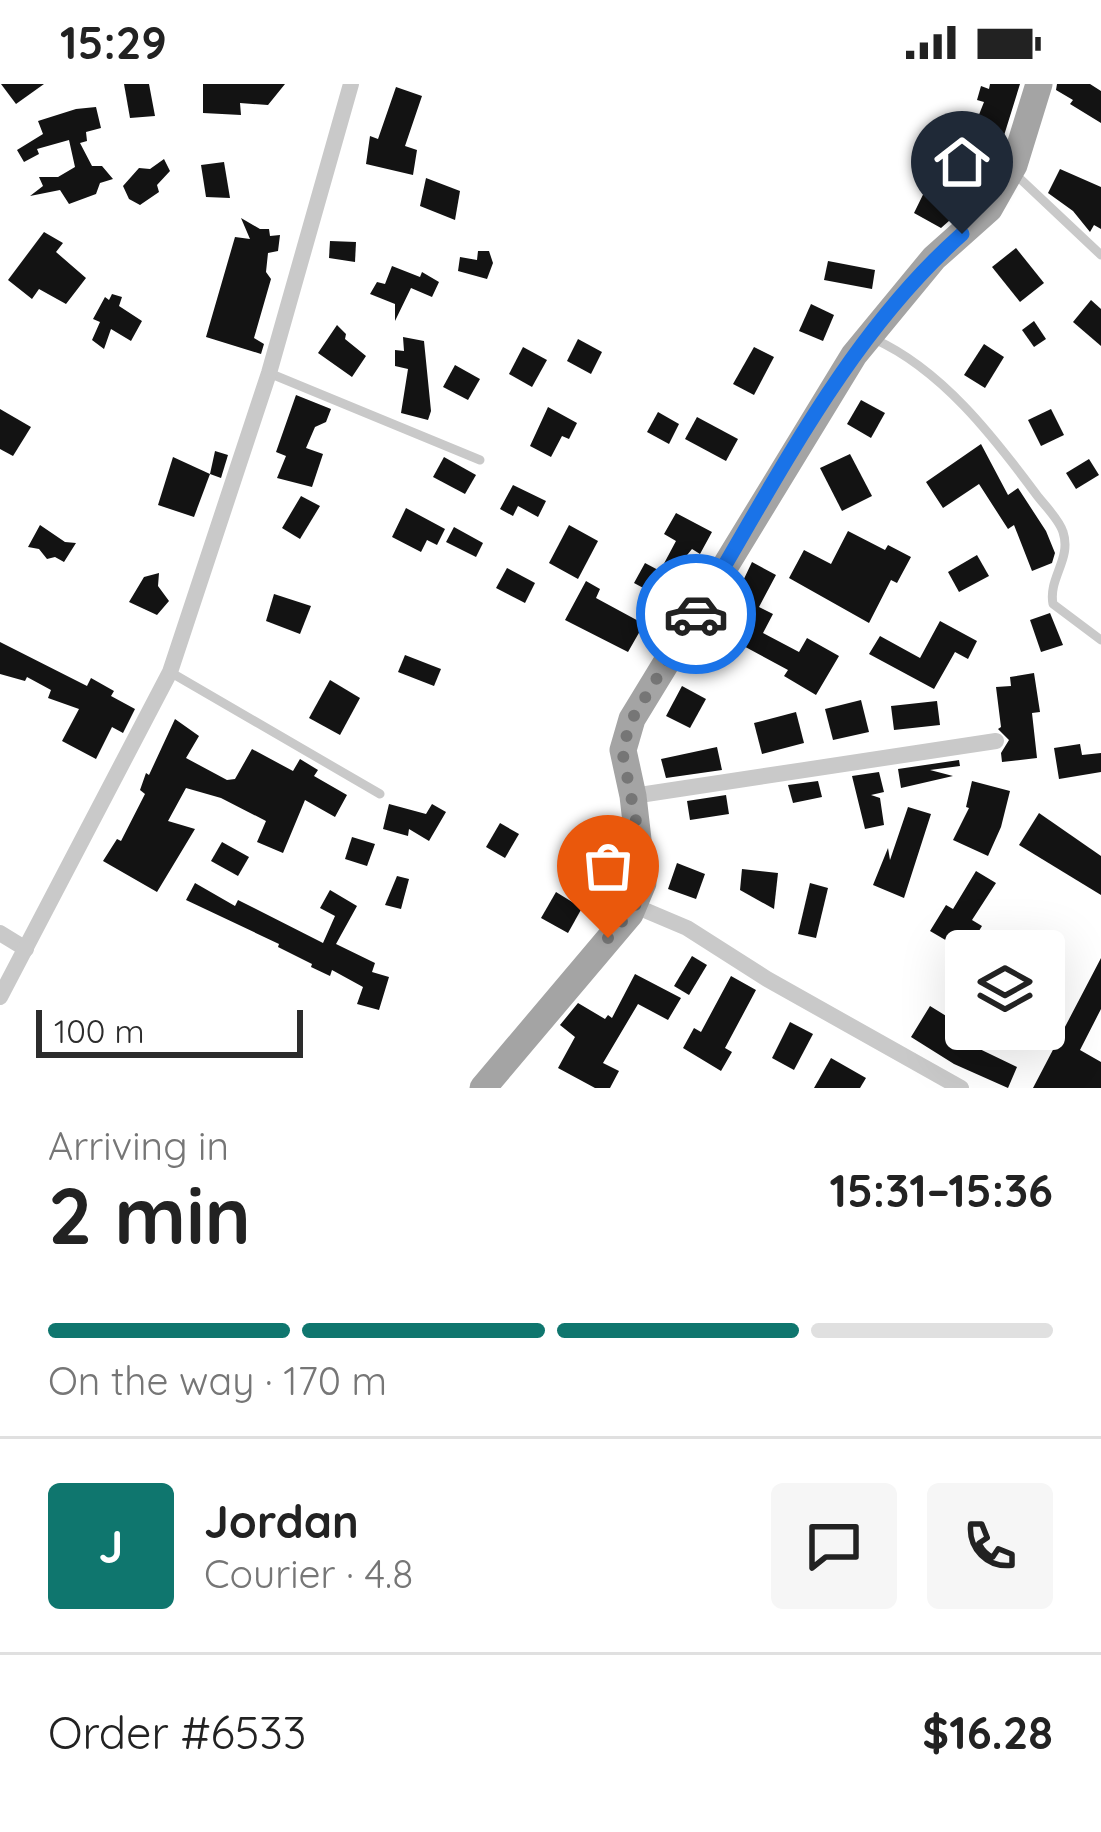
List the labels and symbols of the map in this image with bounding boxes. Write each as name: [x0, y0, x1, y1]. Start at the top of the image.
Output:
pin: [911, 111, 1013, 234]
courier: [636, 554, 756, 674]
pin: [557, 815, 659, 938]
scale bar: [36, 1004, 303, 1057]

